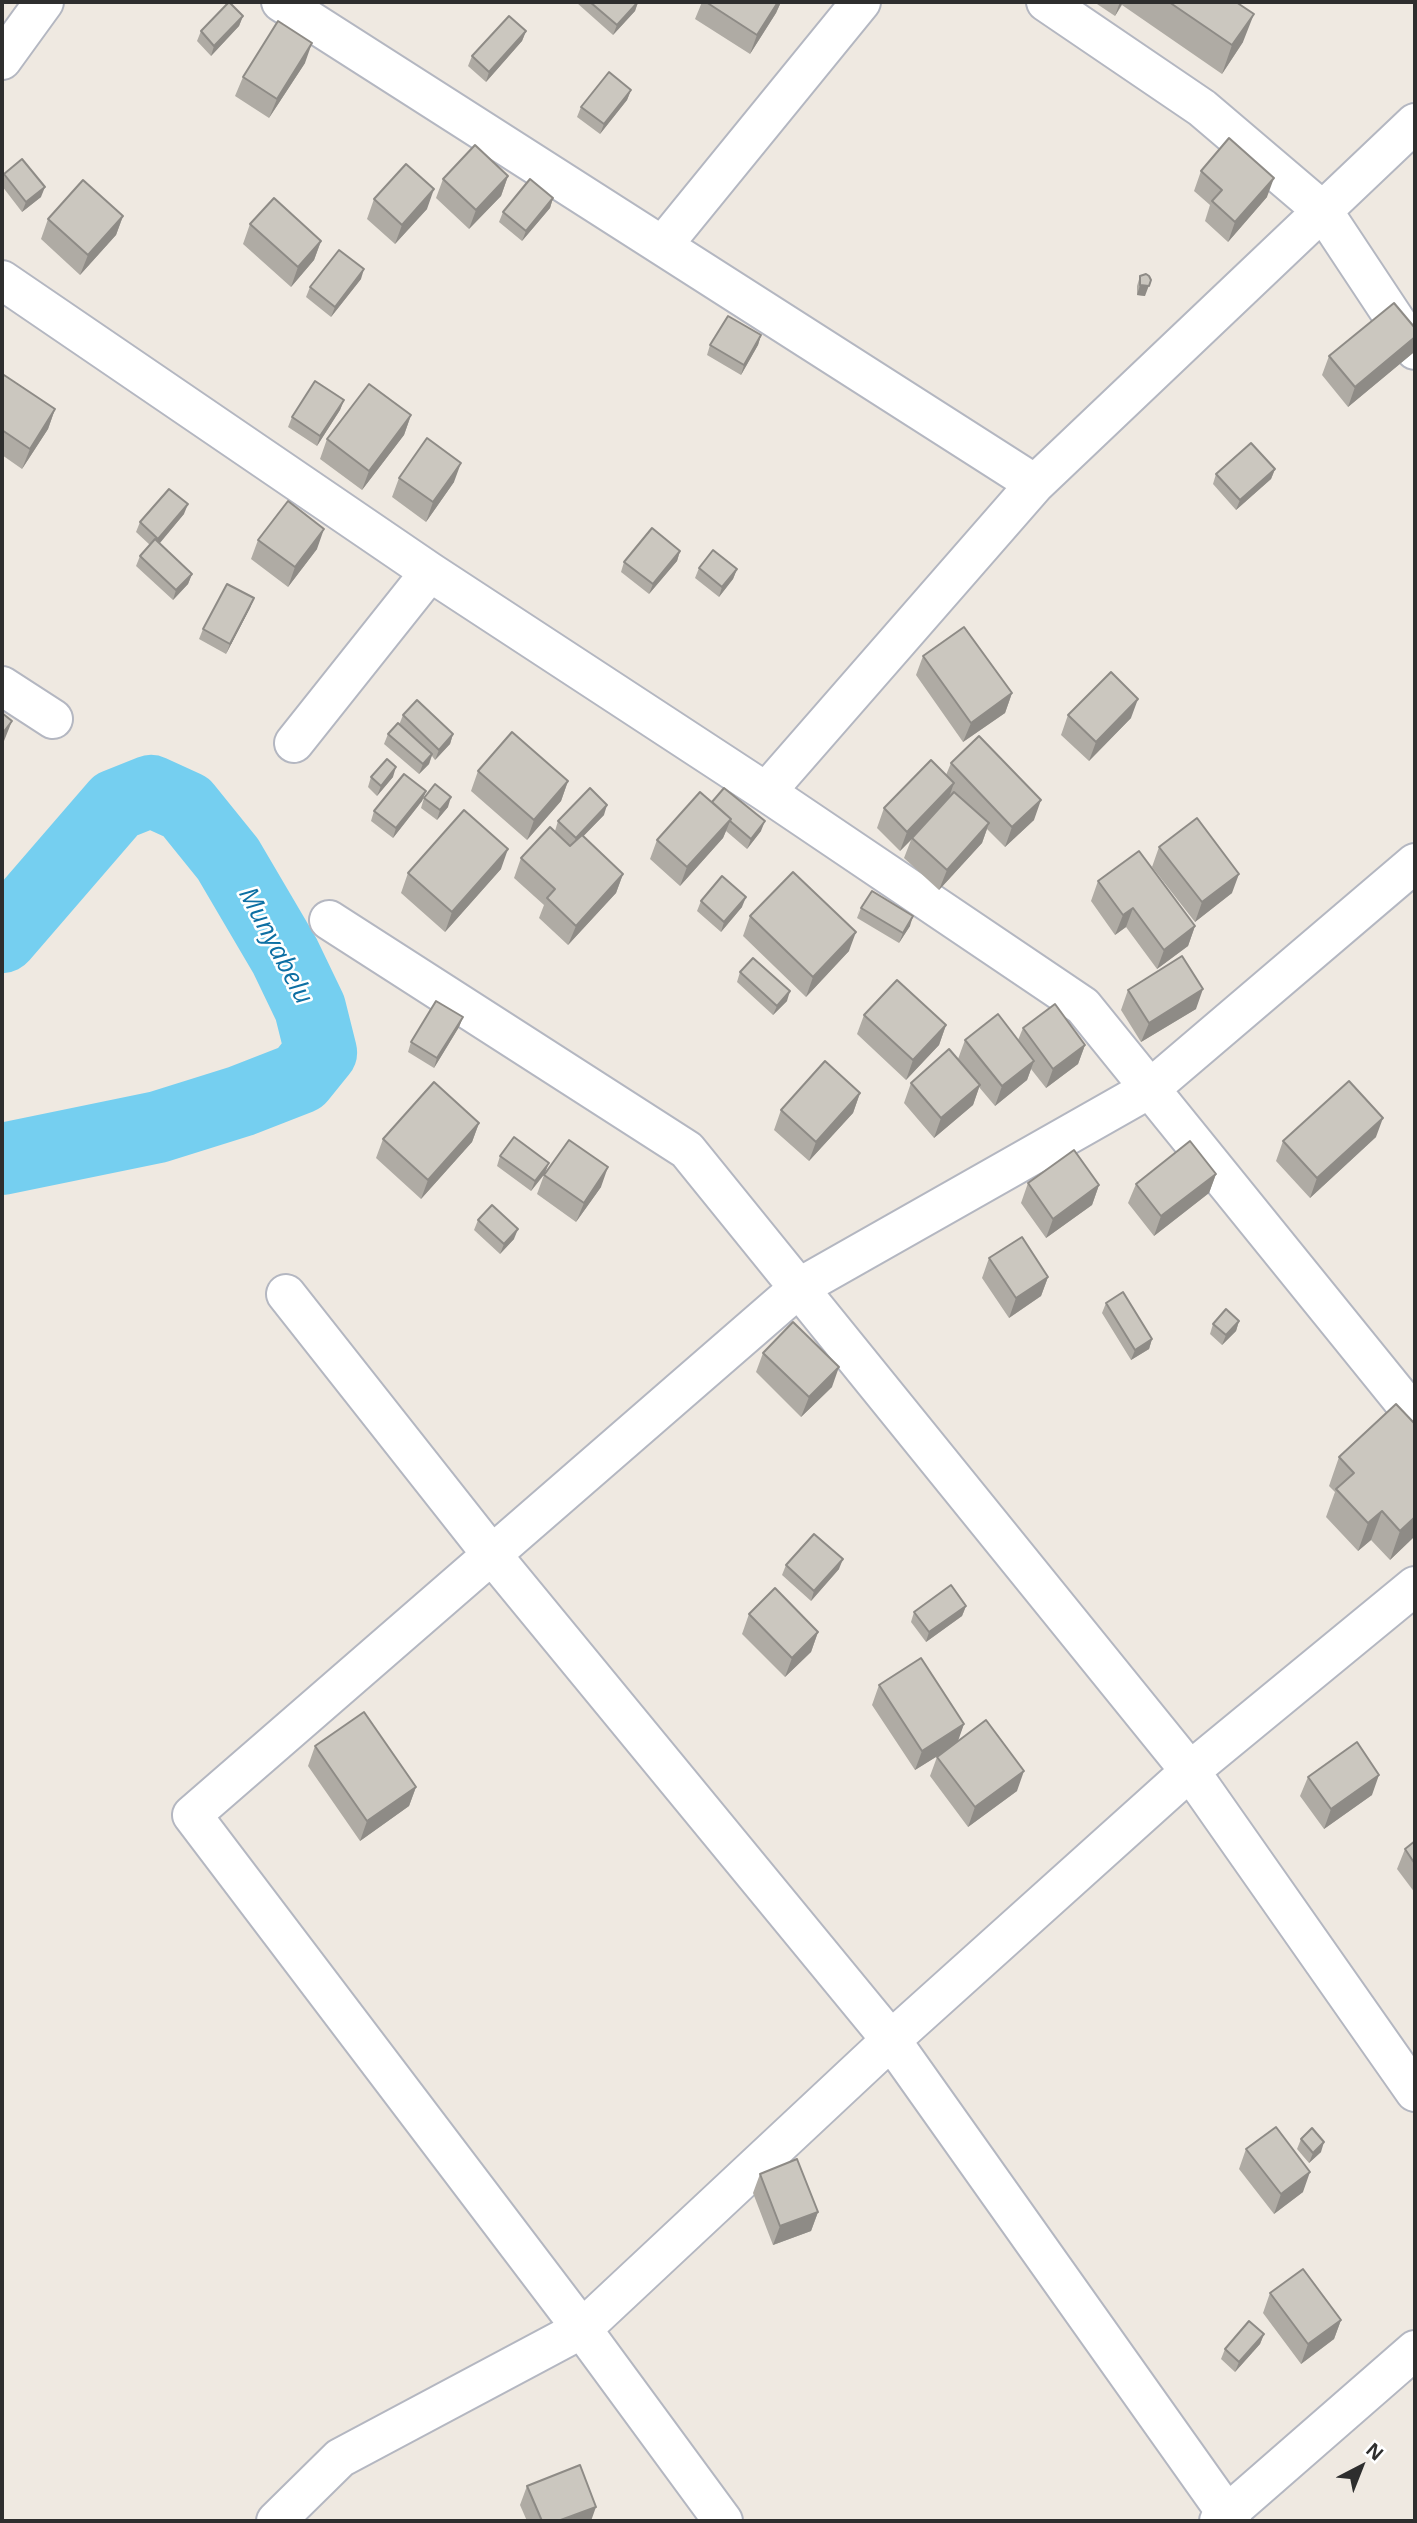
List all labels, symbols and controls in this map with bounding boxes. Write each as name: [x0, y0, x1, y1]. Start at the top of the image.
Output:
water label: Munyabelu: [231, 882, 319, 1010]
north arrow: [1326, 2432, 1396, 2502]
text: N: [1361, 2437, 1389, 2466]

